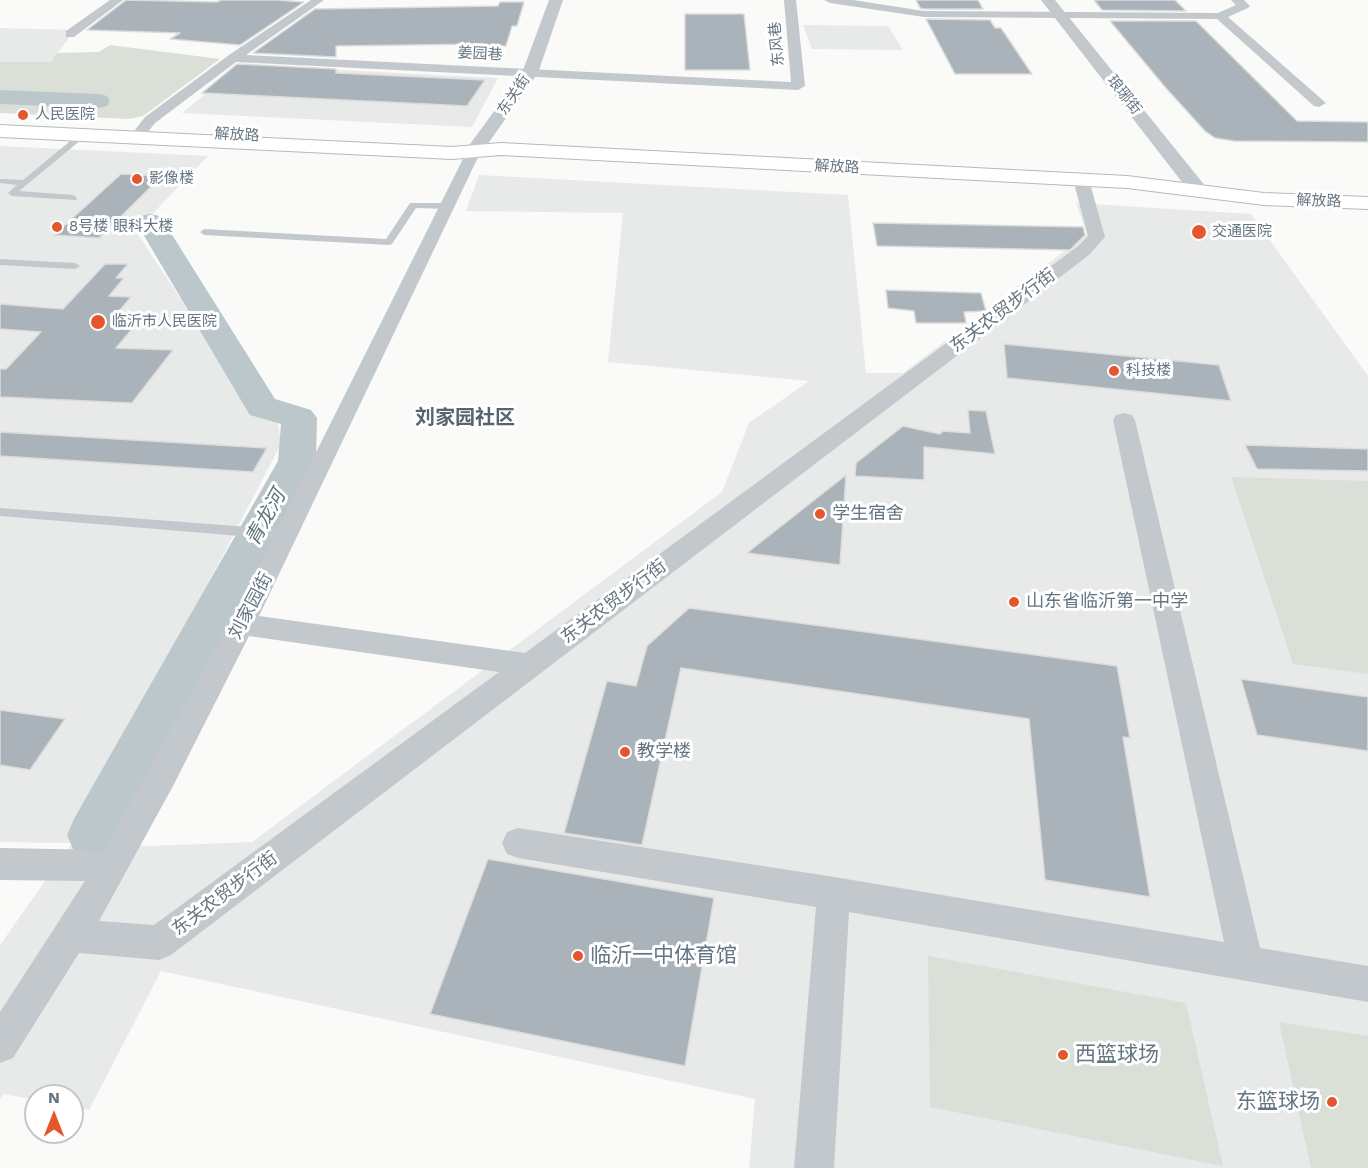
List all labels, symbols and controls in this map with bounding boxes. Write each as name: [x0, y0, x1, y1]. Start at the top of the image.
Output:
street label: 东风巷: [766, 21, 788, 67]
street label: 姜园巷: [457, 44, 503, 64]
street label: 东关街: [494, 71, 534, 119]
street label: 琅琊街: [1103, 72, 1145, 118]
place label: 人民医院: [35, 106, 95, 124]
marker: 人民医院: [16, 108, 30, 122]
street label: 解放路: [214, 125, 260, 145]
street label: 解放路: [814, 157, 860, 177]
place label: 影像楼: [149, 170, 194, 188]
marker: 影像楼: [130, 172, 144, 186]
street label: 解放路: [1296, 191, 1342, 211]
place label: 8号楼 眼科大楼: [69, 218, 173, 236]
marker: 8号楼 眼科大楼: [50, 220, 64, 234]
marker: 交通医院: [1190, 223, 1208, 241]
place label: 交通医院: [1212, 223, 1272, 241]
street label: 东关农贸步行街: [946, 264, 1060, 358]
marker: 临沂市人民医院: [89, 313, 107, 331]
place label: 临沂市人民医院: [112, 313, 217, 331]
place label: 科技楼: [1126, 362, 1171, 380]
marker: 科技楼: [1107, 364, 1121, 378]
district label: 刘家园社区: [415, 406, 515, 430]
water label: 青龙河: [241, 486, 291, 550]
place label: 学生宿舍: [832, 503, 904, 525]
marker: 学生宿舍: [813, 507, 827, 521]
street label: 东关农贸步行街: [557, 555, 671, 649]
street label: 刘家园街: [225, 569, 277, 643]
place label: 山东省临沂第一中学: [1026, 591, 1188, 613]
marker: 山东省临沂第一中学: [1007, 595, 1021, 609]
place label: 教学楼: [637, 741, 691, 763]
marker: 教学楼: [618, 745, 632, 759]
street label: 东关农贸步行街: [168, 847, 282, 941]
place label: 临沂一中体育馆: [590, 943, 737, 969]
marker: 临沂一中体育馆: [571, 949, 585, 963]
place label: 西篮球场: [1075, 1042, 1159, 1068]
marker: 西篮球场: [1056, 1048, 1070, 1062]
north arrow: [24, 1084, 84, 1144]
text: N: [48, 1088, 60, 1107]
place label: 东篮球场: [1236, 1089, 1320, 1115]
marker: 东篮球场: [1325, 1095, 1339, 1109]

